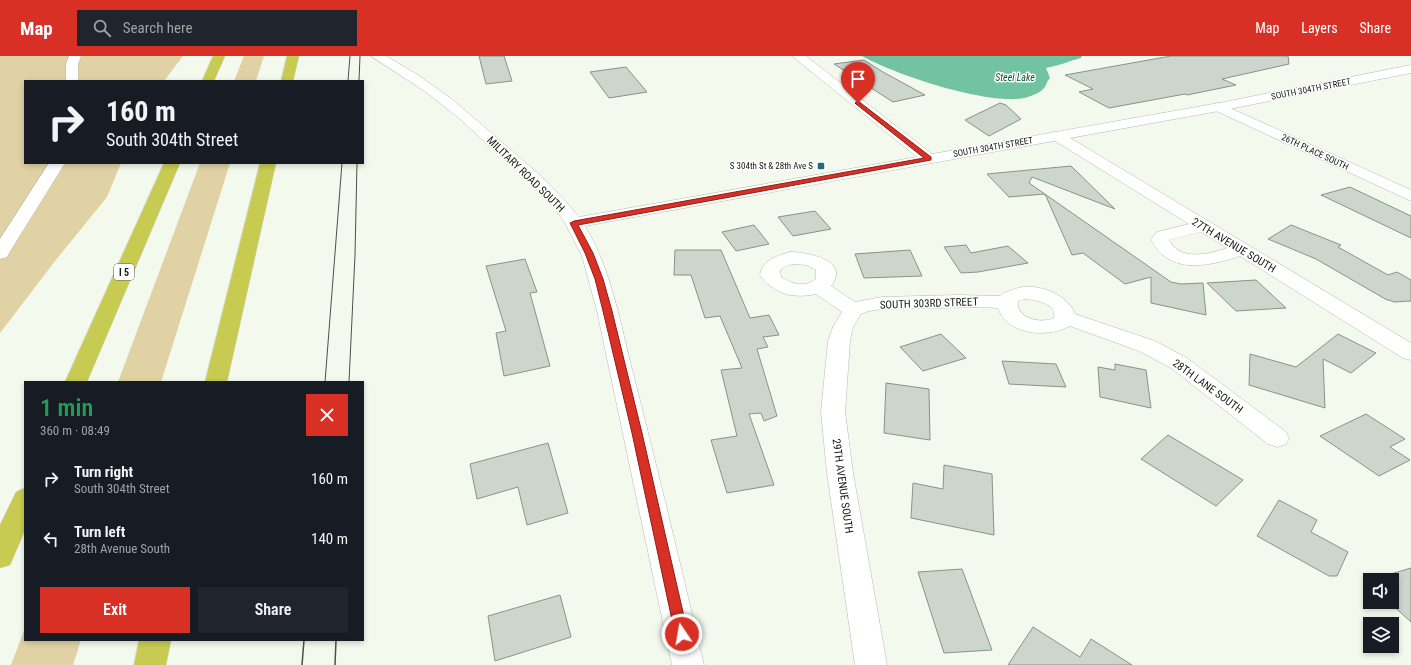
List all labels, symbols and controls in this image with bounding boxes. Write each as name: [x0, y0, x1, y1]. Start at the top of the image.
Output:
search box: [77, 10, 357, 46]
text: Map: [20, 17, 53, 40]
icon: search: [91, 17, 113, 39]
text: Search here: [123, 19, 193, 37]
text: Map: [1255, 20, 1279, 36]
text: Layers: [1301, 20, 1338, 36]
text: Share: [1360, 20, 1391, 36]
pin: [841, 62, 875, 103]
icon: arrive: [847, 68, 869, 90]
water label: Steel Lake: [995, 72, 1035, 83]
street label: SOUTH 304TH STREET: [1270, 76, 1352, 102]
text: 160 m: [106, 95, 176, 128]
icon: right: [40, 96, 92, 148]
text: South 304th Street: [106, 129, 238, 150]
street label: 26TH PLACE SOUTH: [1280, 132, 1350, 172]
street label: MILITARY ROAD SOUTH: [484, 134, 567, 215]
street label: SOUTH 304TH STREET: [952, 135, 1034, 159]
place label: S 304th St & 28th Ave S: [730, 161, 813, 171]
marker: S 304th St & 28th Ave S: [816, 161, 826, 171]
street label: 27TH AVENUE SOUTH: [1189, 215, 1278, 276]
road number: I 5: [114, 264, 134, 280]
street label: SOUTH 303RD STREET: [880, 295, 979, 312]
street label: 28TH LANE SOUTH: [1170, 357, 1245, 416]
text: 1 min: [40, 394, 93, 422]
button: close: [306, 394, 348, 436]
text: 360 m · 08:49: [40, 423, 110, 438]
street label: 29TH AVENUE SOUTH: [829, 438, 856, 534]
text: Turn right: [74, 463, 133, 481]
icon: right: [40, 468, 62, 490]
text: 160 m: [311, 470, 348, 488]
text: South 304th Street: [74, 481, 169, 496]
text: Turn left: [74, 523, 125, 541]
icon: left: [40, 528, 62, 550]
text: 140 m: [311, 530, 348, 548]
text: 28th Avenue South: [74, 541, 170, 556]
map controls: [1363, 573, 1399, 653]
button: sound: [1363, 573, 1399, 609]
button: Exit: [40, 587, 190, 633]
button: Share: [198, 587, 348, 633]
position arrow: [661, 613, 703, 655]
button: layers: [1363, 617, 1399, 653]

